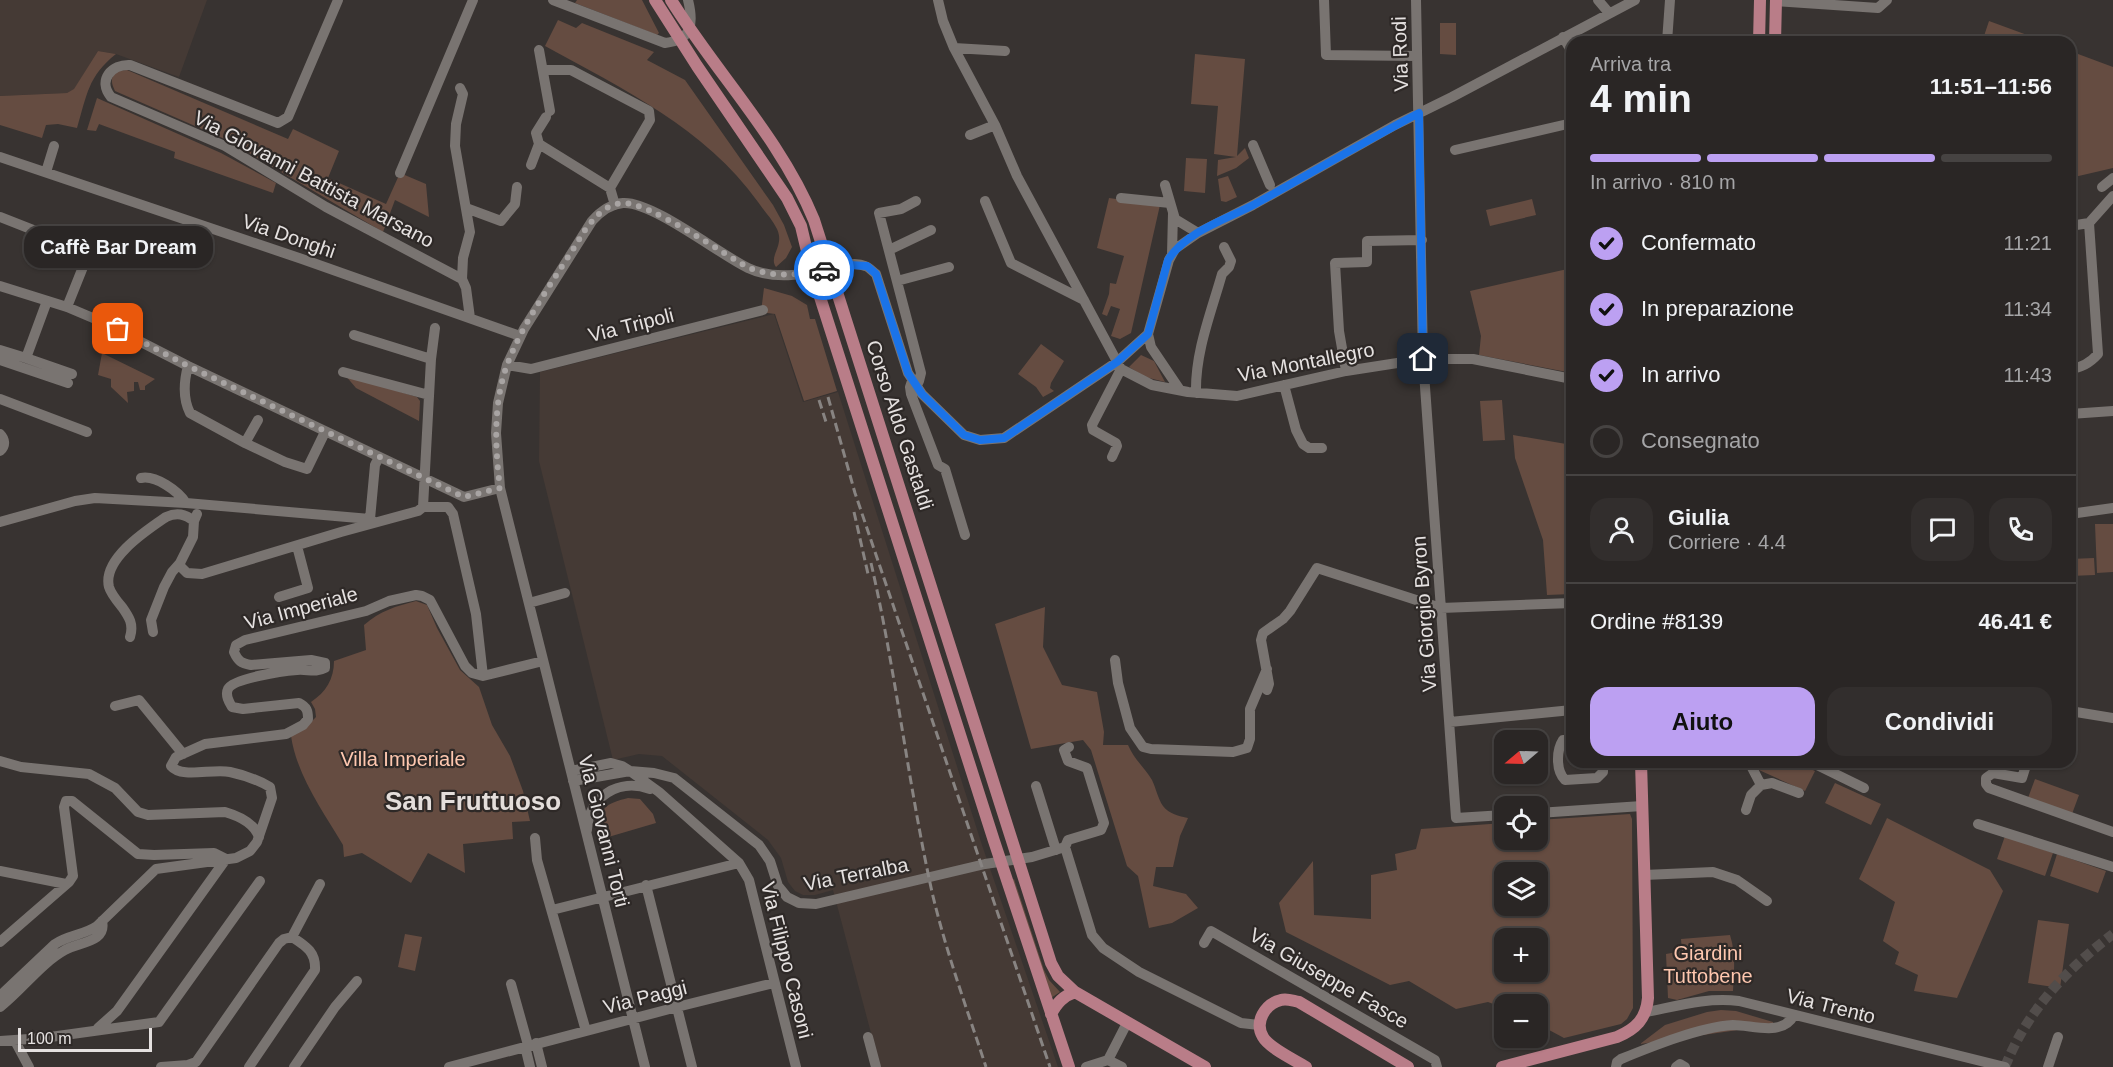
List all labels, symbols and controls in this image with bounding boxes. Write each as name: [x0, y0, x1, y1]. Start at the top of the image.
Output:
street label: Via Rodi: [1388, 16, 1412, 92]
text: Arriva tra: [1590, 53, 1671, 75]
text: 11:51–11:56: [1930, 74, 2052, 99]
text: 4 min: [1590, 77, 1692, 120]
street label: Via Giovanni Battista Marsano: [190, 106, 438, 252]
text: In arrivo · 810 m: [1590, 171, 1736, 193]
street label: Via Donghi: [239, 210, 339, 262]
callout: Caffè Bar Dream: [24, 227, 213, 269]
icon: check: [1590, 227, 1623, 260]
text: Confermato: [1641, 230, 1756, 255]
text: 11:21: [2003, 232, 2052, 254]
text: Caffè Bar Dream: [40, 236, 197, 258]
courier: [794, 240, 854, 300]
icon: car: [808, 254, 841, 287]
icon: check: [1590, 293, 1623, 326]
text: In preparazione: [1641, 296, 1794, 321]
text: 11:34: [2003, 298, 2052, 320]
pin: [92, 303, 143, 354]
street label: Via Tripoli: [586, 304, 676, 346]
icon: bag: [101, 312, 134, 345]
pin: [1397, 333, 1448, 384]
street label: Corso Aldo Gastaldi: [862, 338, 938, 512]
street label: Via Montallegro: [1236, 338, 1376, 386]
icon: home: [1406, 342, 1439, 375]
icon: check: [1590, 359, 1623, 392]
text: In arrivo: [1641, 362, 1720, 387]
text: 11:43: [2003, 364, 2052, 386]
text: Consegnato: [1641, 428, 1760, 453]
button: person: [1590, 498, 1653, 561]
button: chat: [1911, 498, 1974, 561]
button: phone: [1989, 498, 2052, 561]
text: Giulia: [1668, 505, 1729, 530]
text: Corriere · 4.4: [1668, 531, 1786, 553]
street label: Via Giorgio Byron: [1408, 535, 1440, 693]
street label: Via Imperiale: [242, 582, 360, 634]
text: Ordine #8139: [1590, 609, 1723, 634]
text: 46.41 €: [1979, 609, 2052, 634]
button: Aiuto: [1590, 687, 1815, 756]
button: Condividi: [1827, 687, 2052, 756]
north arrow: [1494, 730, 1548, 784]
map controls: [1494, 730, 1548, 1048]
park label: Villa Imperiale: [340, 748, 466, 770]
street label: Via Giovanni Torti: [574, 753, 634, 909]
district label: San Fruttuoso: [385, 786, 561, 816]
button: locate: [1494, 796, 1548, 850]
street label: Via Terralba: [802, 853, 911, 895]
button: layers: [1494, 862, 1548, 916]
street label: Via Filippo Casoni: [757, 879, 817, 1041]
street label: Via Giuseppe Fasce: [1246, 924, 1412, 1032]
button: +: [1494, 928, 1548, 982]
park label: Giardini Tuttobene: [1663, 942, 1753, 987]
street label: Via Paggi: [601, 976, 689, 1018]
street label: Via Trento: [1784, 984, 1878, 1028]
button: −: [1494, 994, 1548, 1048]
scale bar: [18, 1025, 152, 1052]
text: 100 m: [27, 1030, 71, 1047]

